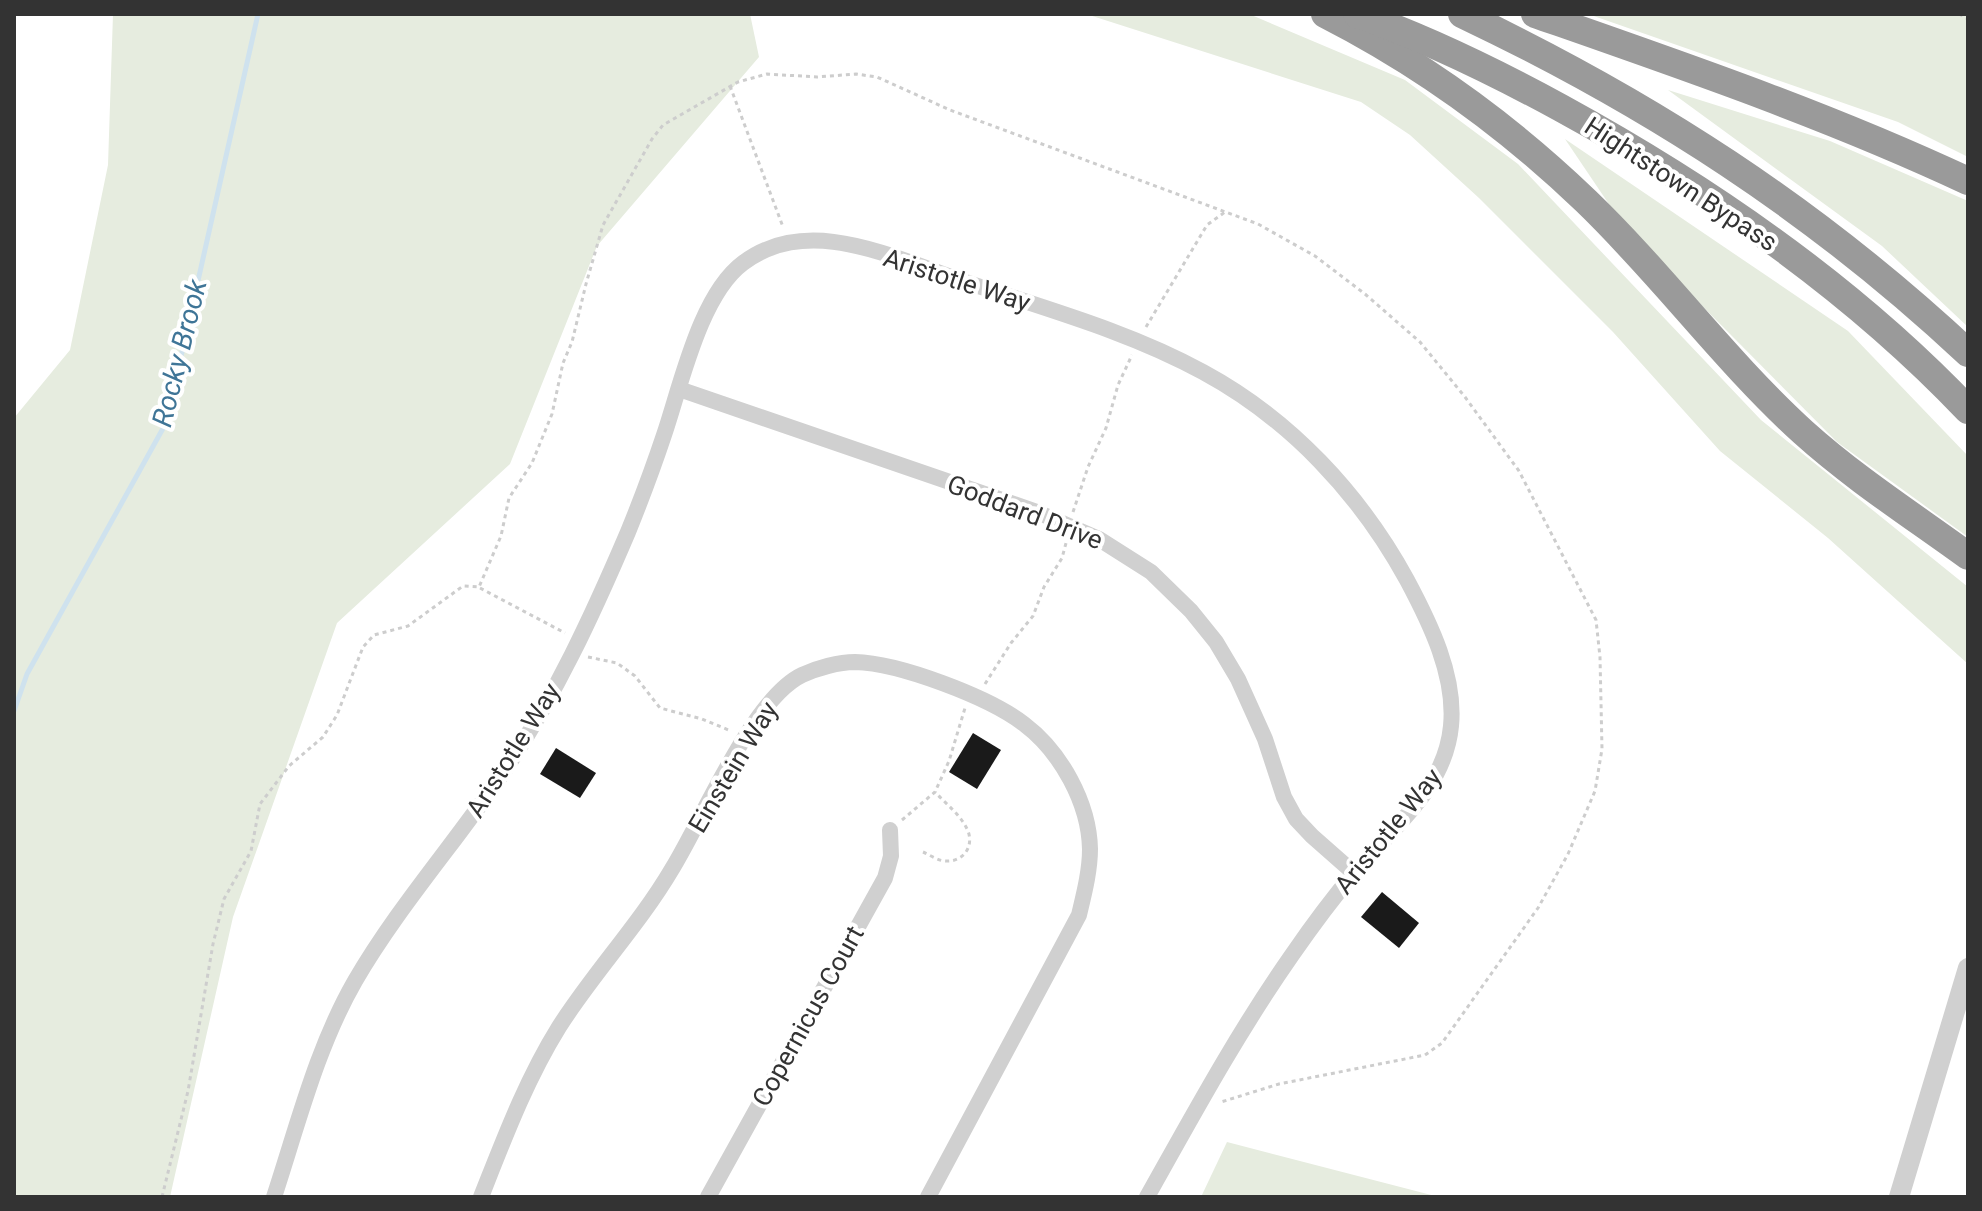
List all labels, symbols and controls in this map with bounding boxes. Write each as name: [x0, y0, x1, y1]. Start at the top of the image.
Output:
street label: Hightstown Bypass: [1579, 111, 1783, 257]
street label: Aristotle Way: [880, 242, 1034, 318]
water label: Rocky Brook: [145, 275, 214, 430]
street label: Goddard Drive: [943, 469, 1107, 555]
street label: Aristotle Way: [460, 677, 566, 823]
street label: Einstein Way: [682, 696, 784, 838]
street label: Aristotle Way: [1328, 762, 1448, 900]
street label: Copernicus Court: [746, 921, 870, 1111]

